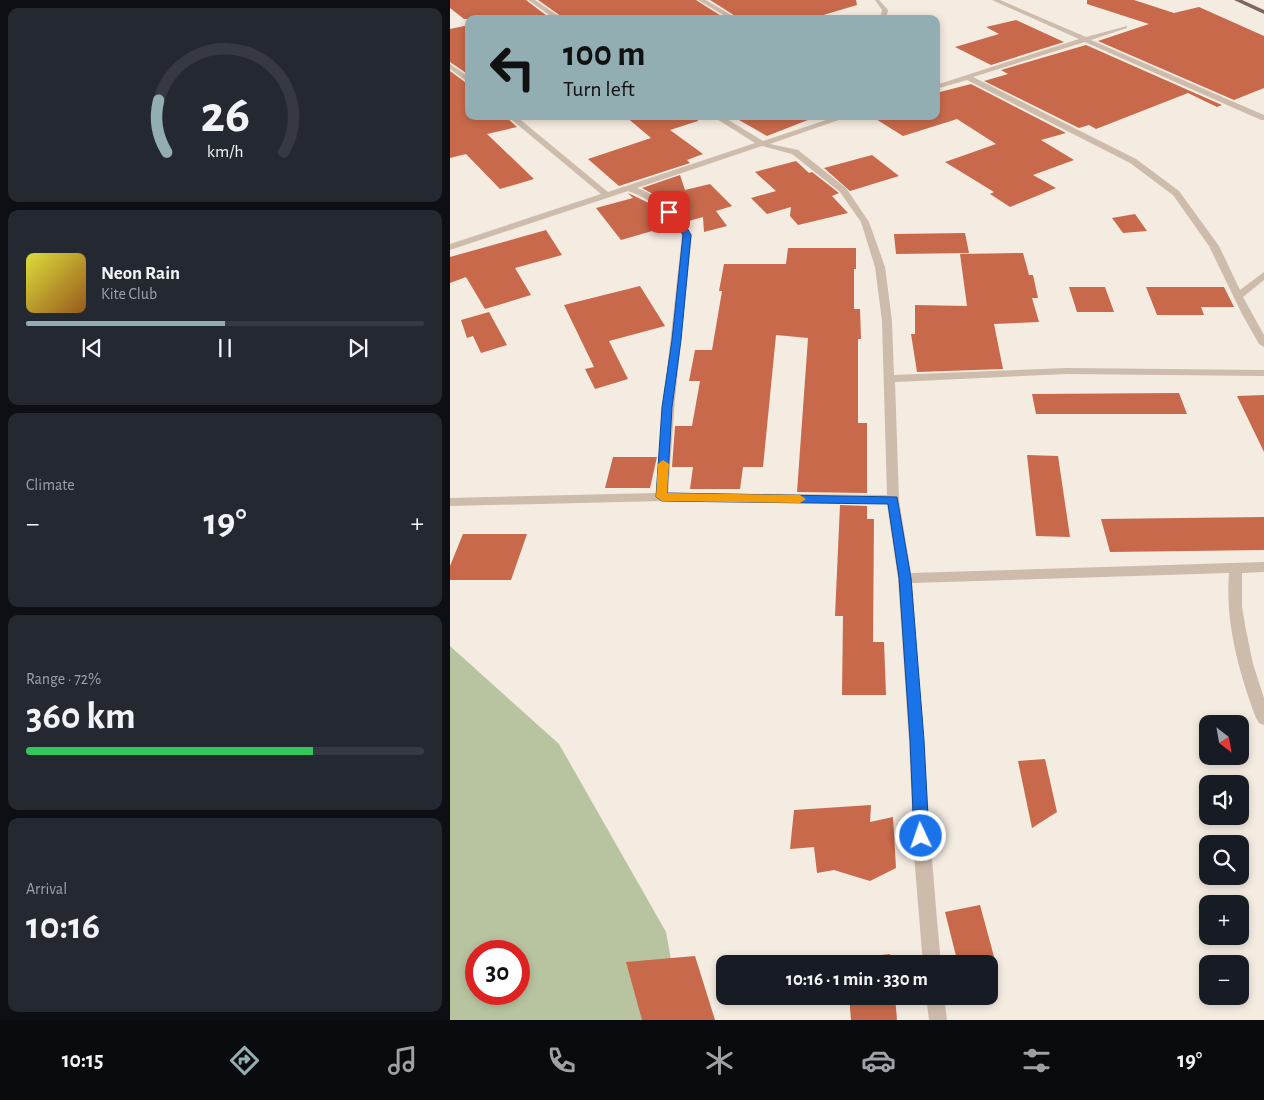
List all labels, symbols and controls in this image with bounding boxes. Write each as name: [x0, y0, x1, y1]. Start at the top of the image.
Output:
icon: left: [480, 35, 545, 100]
text: 100 m: [563, 37, 646, 72]
text: Turn left: [563, 78, 635, 100]
text: 26: [200, 89, 250, 141]
text: km/h: [207, 143, 243, 161]
pin: [648, 191, 690, 233]
icon: arrive: [655, 198, 683, 226]
text: Neon Rain: [101, 264, 180, 283]
text: Kite Club: [101, 286, 157, 302]
icon: previous: [78, 334, 106, 362]
icon: pause: [211, 334, 239, 362]
icon: next: [344, 334, 372, 362]
text: Climate: [26, 477, 75, 493]
text: 19°: [203, 504, 247, 542]
text: −: [26, 510, 39, 538]
text: +: [411, 510, 424, 538]
text: Range · 72%: [26, 671, 101, 687]
text: 360 km: [26, 698, 136, 736]
north arrow: [1199, 715, 1249, 765]
map controls: [1199, 715, 1249, 1005]
button: sound: [1199, 775, 1249, 825]
position arrow: [894, 809, 946, 861]
button: search: [1199, 835, 1249, 885]
text: Arrival: [26, 881, 67, 897]
button: +: [1199, 895, 1249, 945]
text: 10:16: [26, 908, 100, 946]
speed limit sign: 30: [465, 940, 530, 1005]
button: −: [1199, 955, 1249, 1005]
text: 10:16 · 1 min · 330 m: [786, 970, 928, 989]
icon: directions: [227, 1043, 262, 1078]
icon: music: [385, 1043, 420, 1078]
icon: phone: [544, 1043, 579, 1078]
icon: climate: [702, 1043, 737, 1078]
icon: car: [861, 1043, 896, 1078]
icon: filters: [1019, 1043, 1054, 1078]
text: 10:15: [62, 1049, 104, 1071]
text: 19°: [1177, 1049, 1202, 1071]

